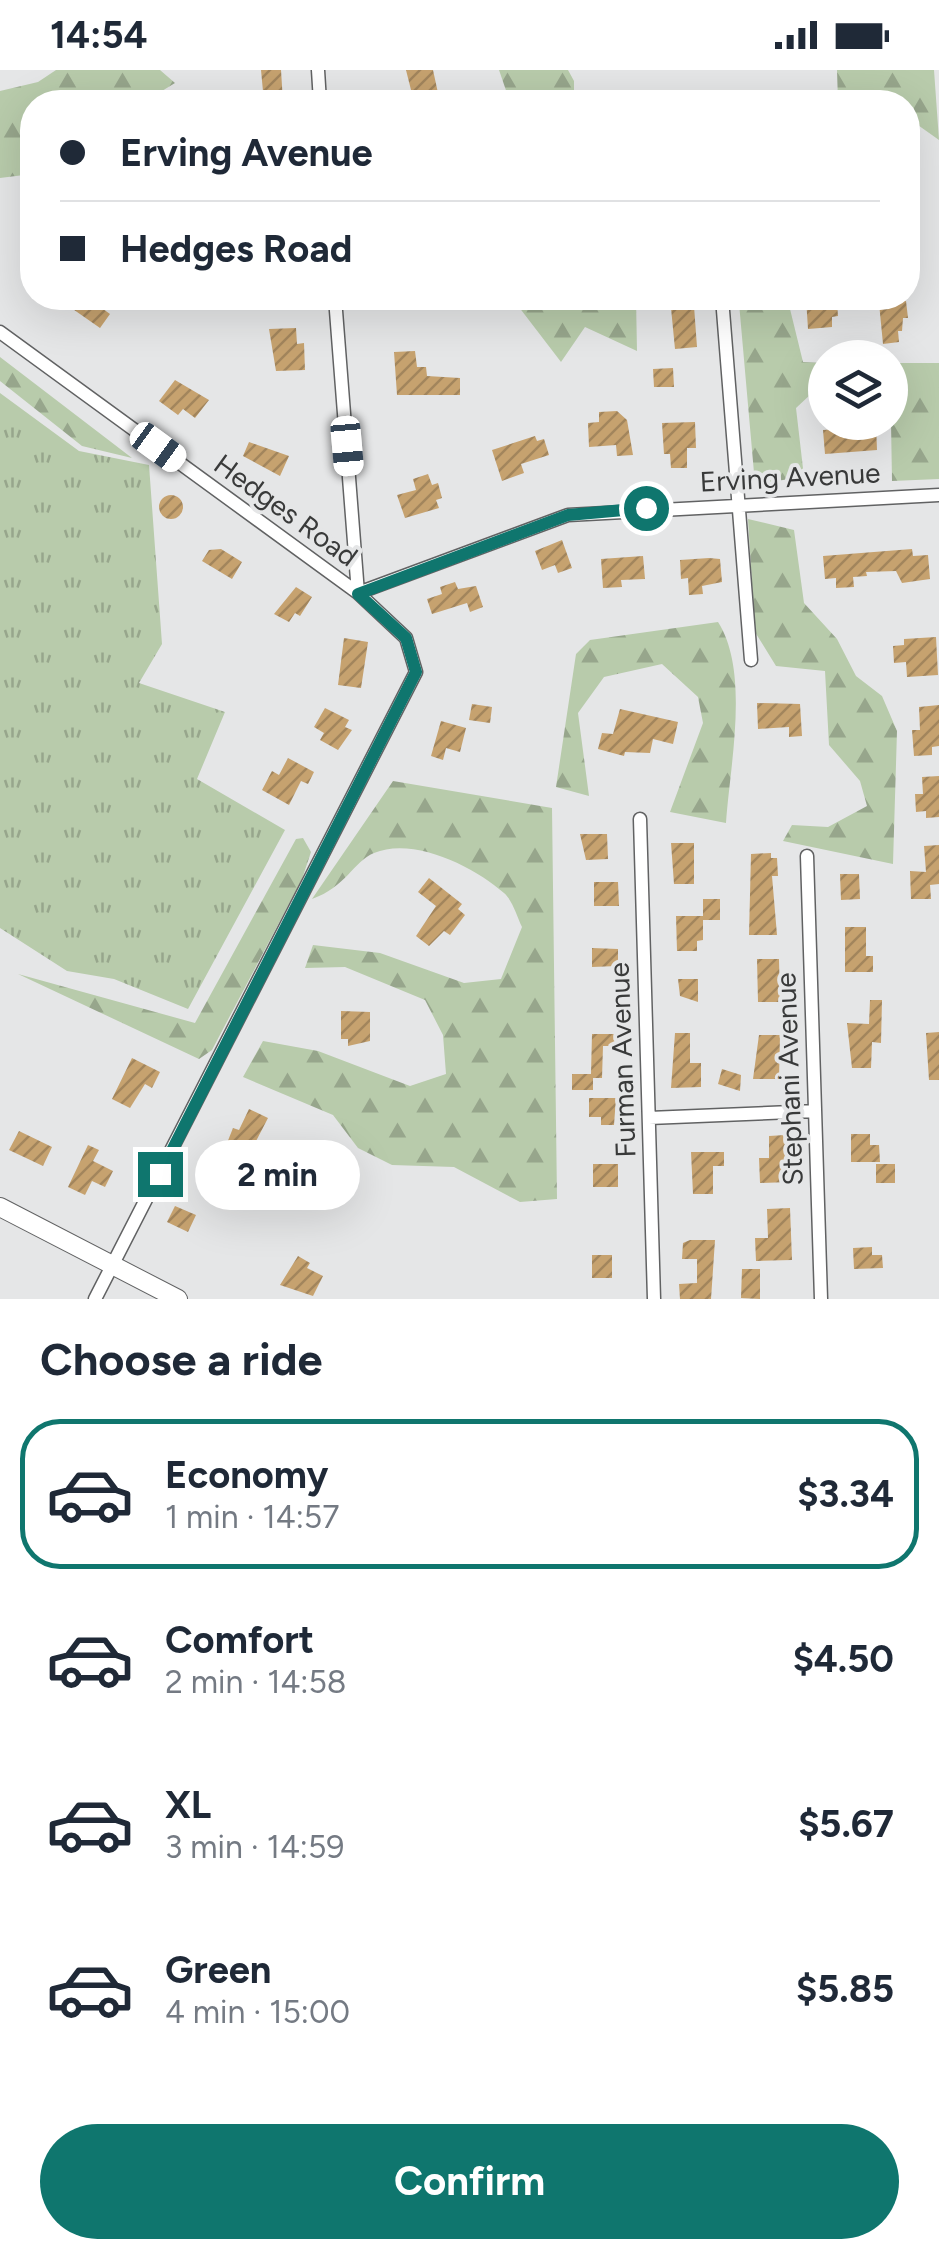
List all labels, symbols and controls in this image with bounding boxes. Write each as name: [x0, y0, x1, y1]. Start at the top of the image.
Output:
text: 14:54: [50, 12, 148, 58]
text: Erving Avenue: [120, 130, 373, 176]
text: Hedges Road: [120, 226, 352, 272]
map controls: [808, 340, 908, 440]
button: layers: [808, 340, 908, 440]
car: [329, 415, 365, 477]
car: [125, 417, 191, 477]
street label: Hedges Road: [208, 447, 364, 573]
street label: Erving Avenue: [699, 455, 881, 499]
route start: [624, 486, 669, 531]
street label: Furman Avenue: [602, 962, 642, 1158]
street label: Stephani Avenue: [768, 972, 810, 1186]
callout: 2 min: [195, 1139, 360, 1209]
route end: [138, 1152, 183, 1197]
text: 2 min: [237, 1156, 318, 1194]
text: Choose a ride: [40, 1332, 322, 1386]
icon: car: [45, 1449, 135, 1539]
text: Economy: [165, 1452, 328, 1498]
text: $3.34: [797, 1471, 894, 1517]
text: 1 min · 14:57: [165, 1498, 339, 1536]
icon: car: [45, 1614, 135, 1704]
text: Comfort: [165, 1617, 314, 1663]
text: $4.50: [793, 1636, 894, 1682]
text: 2 min · 14:58: [165, 1663, 346, 1701]
icon: car: [45, 1779, 135, 1869]
text: XL: [165, 1782, 211, 1828]
text: $5.67: [798, 1801, 894, 1847]
text: 3 min · 14:59: [165, 1828, 344, 1866]
icon: car: [45, 1944, 135, 2034]
text: Green: [165, 1947, 271, 1993]
text: $5.85: [796, 1966, 894, 2012]
text: 4 min · 15:00: [165, 1993, 350, 2031]
button: Confirm: [40, 2124, 899, 2239]

